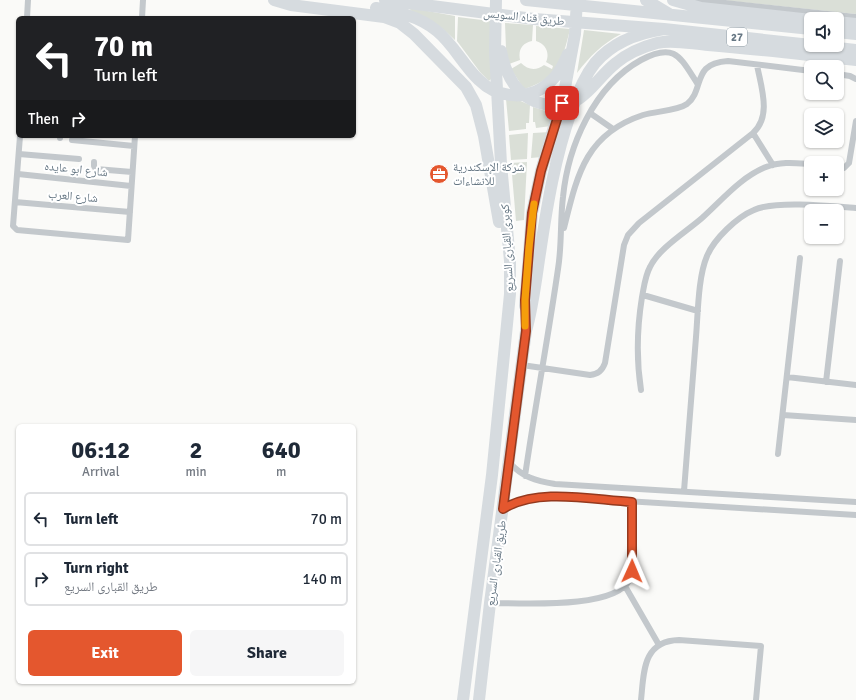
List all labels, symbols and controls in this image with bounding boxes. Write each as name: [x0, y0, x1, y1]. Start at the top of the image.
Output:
street label: طريق قناه السويس: [483, 6, 565, 29]
map controls: [804, 12, 844, 244]
button: sound: [804, 12, 844, 52]
road number: 27: [727, 28, 747, 46]
text: 70 m: [94, 30, 153, 64]
icon: left: [28, 32, 80, 84]
button: search: [804, 60, 844, 100]
text: Turn left: [94, 64, 157, 86]
pin: [545, 86, 579, 120]
icon: arrive: [551, 92, 573, 114]
icon: right: [67, 108, 89, 130]
button: layers: [804, 108, 844, 148]
text: Then: [28, 110, 59, 128]
button: +: [804, 156, 844, 196]
street label: شارع ابو عايده: [44, 159, 108, 180]
place label: شركة الإسكندرية للانشاءات: [453, 160, 525, 189]
office icon: شركة الإسكندرية للانشاءات: [428, 163, 450, 185]
street label: شارع العرب: [47, 187, 99, 206]
street label: كوبرى القبارى السريع: [498, 204, 517, 292]
button: −: [804, 204, 844, 244]
text: 06:12: [71, 435, 130, 465]
text: 2: [190, 435, 202, 465]
text: 640: [262, 435, 301, 465]
text: Arrival: [82, 464, 119, 480]
text: min: [186, 464, 207, 480]
text: m: [276, 464, 286, 480]
icon: left: [30, 508, 52, 530]
text: Turn left: [64, 510, 118, 528]
text: 70 m: [311, 510, 342, 528]
street label: طريق القبارى السريع: [483, 519, 510, 607]
position arrow: [611, 550, 653, 592]
text: Turn right: [64, 559, 129, 577]
icon: right: [30, 568, 52, 590]
text: 140 m: [302, 570, 342, 588]
text: طريق القبارى السريع: [64, 579, 158, 595]
button: Exit: [28, 630, 182, 676]
button: Share: [190, 630, 344, 676]

